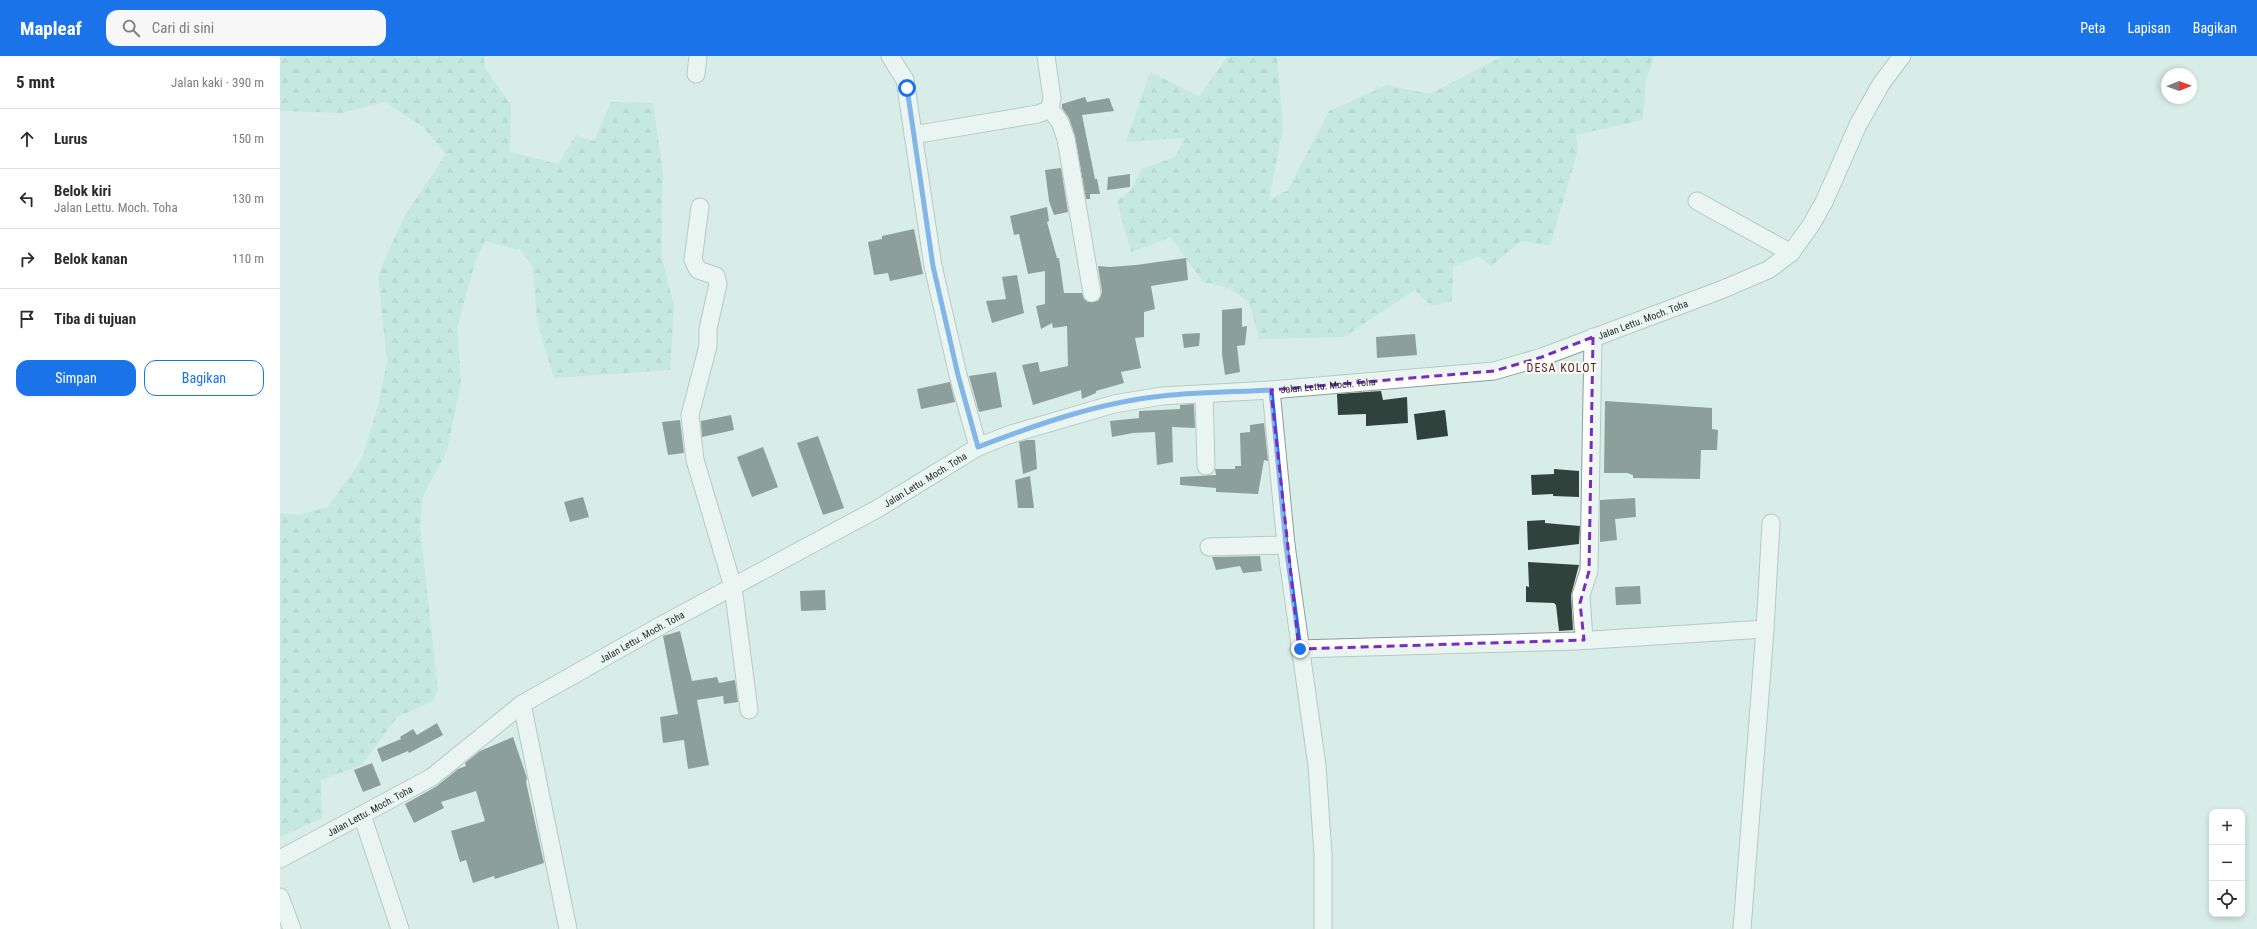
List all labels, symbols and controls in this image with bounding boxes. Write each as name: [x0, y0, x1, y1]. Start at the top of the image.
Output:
search box: [106, 10, 386, 46]
text: Mapleaf: [20, 17, 82, 40]
icon: search: [120, 17, 142, 39]
text: Cari di sini: [152, 19, 214, 37]
text: Peta: [2080, 20, 2105, 36]
text: Lapisan: [2127, 20, 2171, 36]
text: Bagikan: [2193, 20, 2237, 36]
north arrow: [2161, 68, 2197, 104]
text: 5 mnt: [16, 72, 55, 92]
text: Jalan kaki · 390 m: [171, 75, 264, 90]
route start: [898, 79, 916, 97]
icon: ahead: [16, 128, 38, 150]
text: Lurus: [54, 130, 88, 148]
text: 150 m: [232, 131, 264, 146]
text: Belok kiri: [54, 182, 111, 200]
icon: left: [16, 188, 38, 210]
text: 130 m: [232, 191, 264, 206]
text: Jalan Lettu. Moch. Toha: [54, 200, 178, 215]
icon: right: [16, 248, 38, 270]
text: Belok kanan: [54, 250, 128, 268]
text: 110 m: [232, 251, 264, 266]
street label: Jalan Lettu. Moch. Toha: [1596, 297, 1689, 341]
icon: arrive: [16, 308, 38, 330]
text: Tiba di tujuan: [54, 310, 136, 328]
button: Simpan: [16, 360, 136, 396]
button: Bagikan: [144, 360, 264, 396]
district label: DESA KOLOT: [1527, 361, 1597, 375]
street label: Jalan Lettu. Moch. Toha: [1280, 376, 1376, 395]
street label: Jalan Lettu. Moch. Toha: [882, 450, 969, 509]
street label: Jalan Lettu. Moch. Toha: [597, 608, 686, 665]
route end: [1291, 640, 1309, 658]
street label: Jalan Lettu. Moch. Toha: [325, 783, 414, 838]
map controls: [2209, 809, 2245, 917]
button: +: [2209, 809, 2245, 845]
button: −: [2209, 845, 2245, 881]
button: locate: [2209, 881, 2245, 917]

